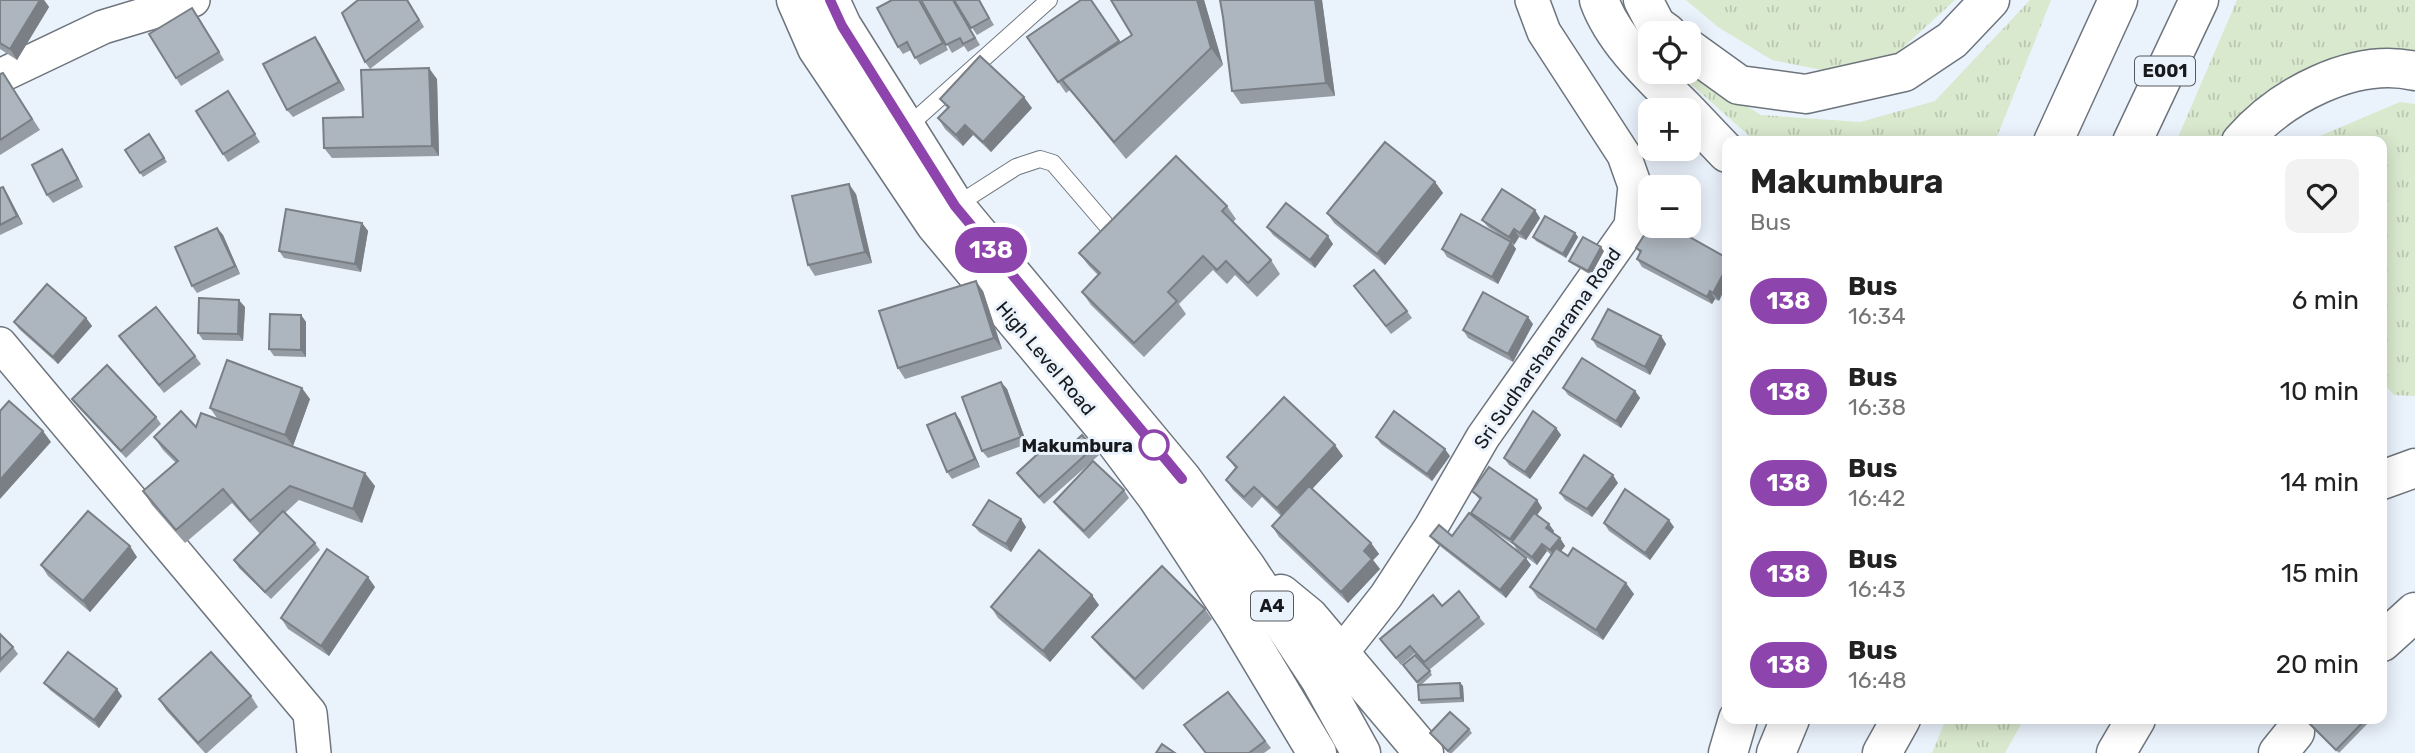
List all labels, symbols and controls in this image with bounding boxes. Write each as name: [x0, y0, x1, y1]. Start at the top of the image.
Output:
map controls: [1638, 21, 1701, 238]
button: locate: [1638, 21, 1701, 84]
road number: E001: [2135, 56, 2195, 86]
button: +: [1638, 98, 1701, 161]
button: heart: [2285, 159, 2359, 233]
text: Makumbura: [1750, 162, 1944, 201]
button: −: [1638, 175, 1701, 238]
text: Bus: [1750, 208, 1791, 236]
line badge: 138: [951, 227, 1031, 273]
text: 138: [969, 236, 1013, 264]
street label: Sri Sudharshanarama Road: [1469, 243, 1626, 453]
text: Bus: [1848, 271, 1897, 302]
text: 6 min: [2292, 285, 2359, 316]
text: 138: [1767, 287, 1811, 315]
street label: High Level Road: [991, 297, 1100, 420]
text: 16:34: [1848, 302, 1906, 330]
text: Bus: [1848, 362, 1897, 393]
text: 10 min: [2280, 376, 2359, 407]
text: 138: [1767, 378, 1811, 406]
text: 16:38: [1848, 393, 1906, 421]
marker: Makumbura: [1139, 430, 1169, 460]
place label: Makumbura: [1022, 434, 1133, 457]
text: Bus: [1848, 453, 1897, 484]
text: 14 min: [2280, 467, 2359, 498]
text: 138: [1767, 469, 1811, 497]
text: 16:42: [1848, 484, 1905, 512]
text: Bus: [1848, 544, 1897, 575]
text: 15 min: [2281, 558, 2359, 589]
text: 138: [1767, 560, 1811, 588]
text: 16:43: [1848, 575, 1906, 603]
road number: A4: [1251, 592, 1293, 620]
text: Bus: [1848, 635, 1897, 666]
text: 20 min: [2276, 649, 2359, 680]
text: 138: [1767, 651, 1811, 679]
text: 16:48: [1848, 666, 1907, 694]

